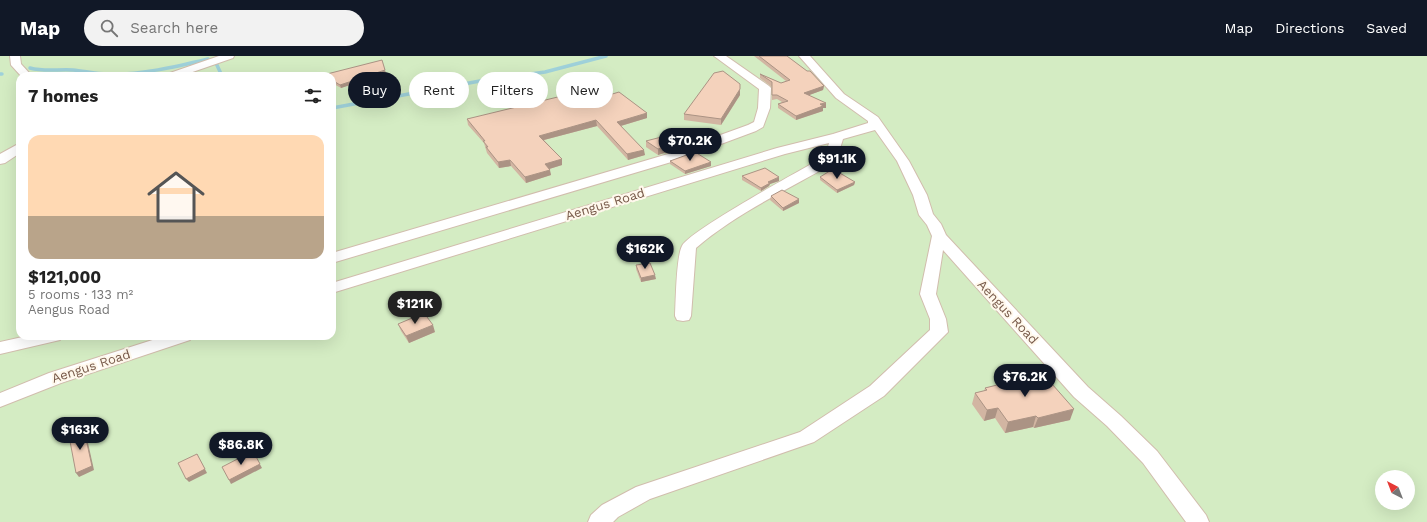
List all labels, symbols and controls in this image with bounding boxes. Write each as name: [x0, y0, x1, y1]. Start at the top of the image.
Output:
search box: [84, 10, 364, 46]
text: Map: [20, 17, 60, 40]
icon: search: [98, 17, 120, 39]
text: Search here: [130, 19, 218, 37]
text: Map: [1225, 20, 1253, 36]
text: Directions: [1275, 20, 1344, 36]
text: Saved: [1366, 20, 1407, 36]
chip: Buy: [348, 72, 401, 108]
chip: Rent: [409, 72, 469, 108]
chip: Filters: [477, 72, 548, 108]
chip: New: [556, 72, 613, 108]
icon: filters: [302, 85, 324, 107]
text: 7 homes: [28, 86, 98, 106]
pin: $70.2K: [657, 128, 723, 162]
text: $70.2K: [668, 133, 712, 148]
pin: $91.1K: [804, 146, 870, 180]
text: $91.1K: [817, 151, 857, 166]
icon: home: [140, 161, 212, 233]
street label: Aengus Road: [564, 185, 646, 223]
pin: $162K: [617, 236, 673, 270]
text: $162K: [626, 241, 664, 256]
text: $121,000: [28, 267, 101, 287]
street label: Aengus Road: [975, 277, 1041, 347]
text: 5 rooms · 133 m²: [28, 287, 133, 302]
pin: $121K: [387, 291, 443, 325]
text: $121K: [397, 296, 433, 311]
text: Aengus Road: [28, 302, 110, 317]
street label: Aengus Road: [50, 346, 132, 386]
pin: $76.2K: [992, 364, 1058, 398]
text: $76.2K: [1003, 369, 1047, 384]
pin: $163K: [52, 417, 108, 451]
text: $163K: [61, 422, 99, 437]
pin: $86.8K: [208, 432, 274, 466]
text: $86.8K: [218, 437, 264, 452]
north arrow: [1375, 470, 1415, 510]
map controls: [1375, 470, 1415, 510]

